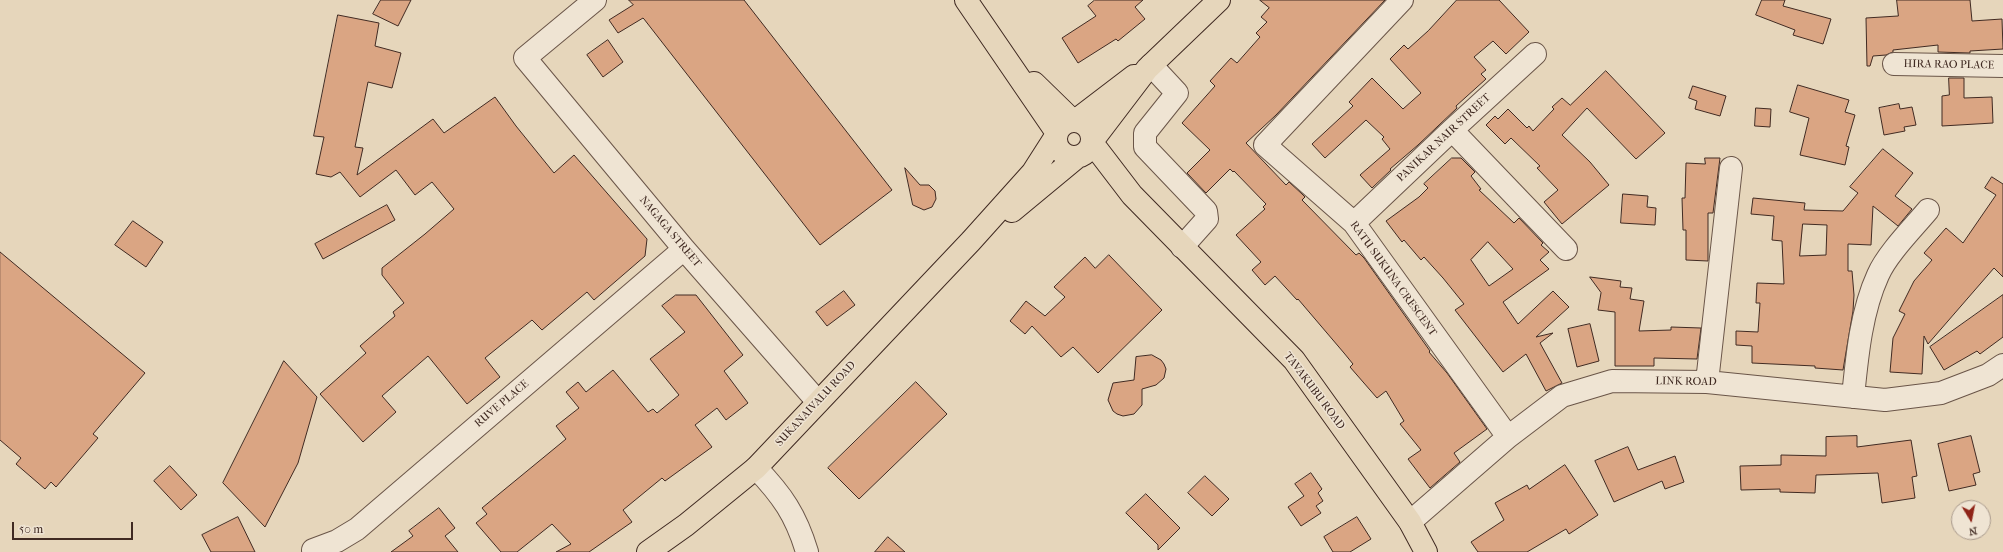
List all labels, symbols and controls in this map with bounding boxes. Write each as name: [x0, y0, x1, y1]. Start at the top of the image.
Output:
street label: HIRA RAO PLACE: [1904, 58, 1994, 72]
street label: PANIKAR NAIR STREET: [1394, 91, 1494, 185]
street label: NAGAGA STREET: [636, 194, 704, 270]
street label: RATU SUKUNA CRESCENT: [1347, 219, 1439, 339]
street label: TAVAKUBU ROAD: [1281, 350, 1347, 432]
street label: SUKANAIVALU ROAD: [773, 359, 859, 449]
street label: LINK ROAD: [1655, 375, 1717, 389]
street label: RUVE PLACE: [472, 378, 532, 430]
north arrow: [1951, 500, 1991, 540]
scale bar: [14, 514, 135, 540]
text: 50 m: [19, 522, 43, 536]
text: N: [1968, 524, 1978, 538]

